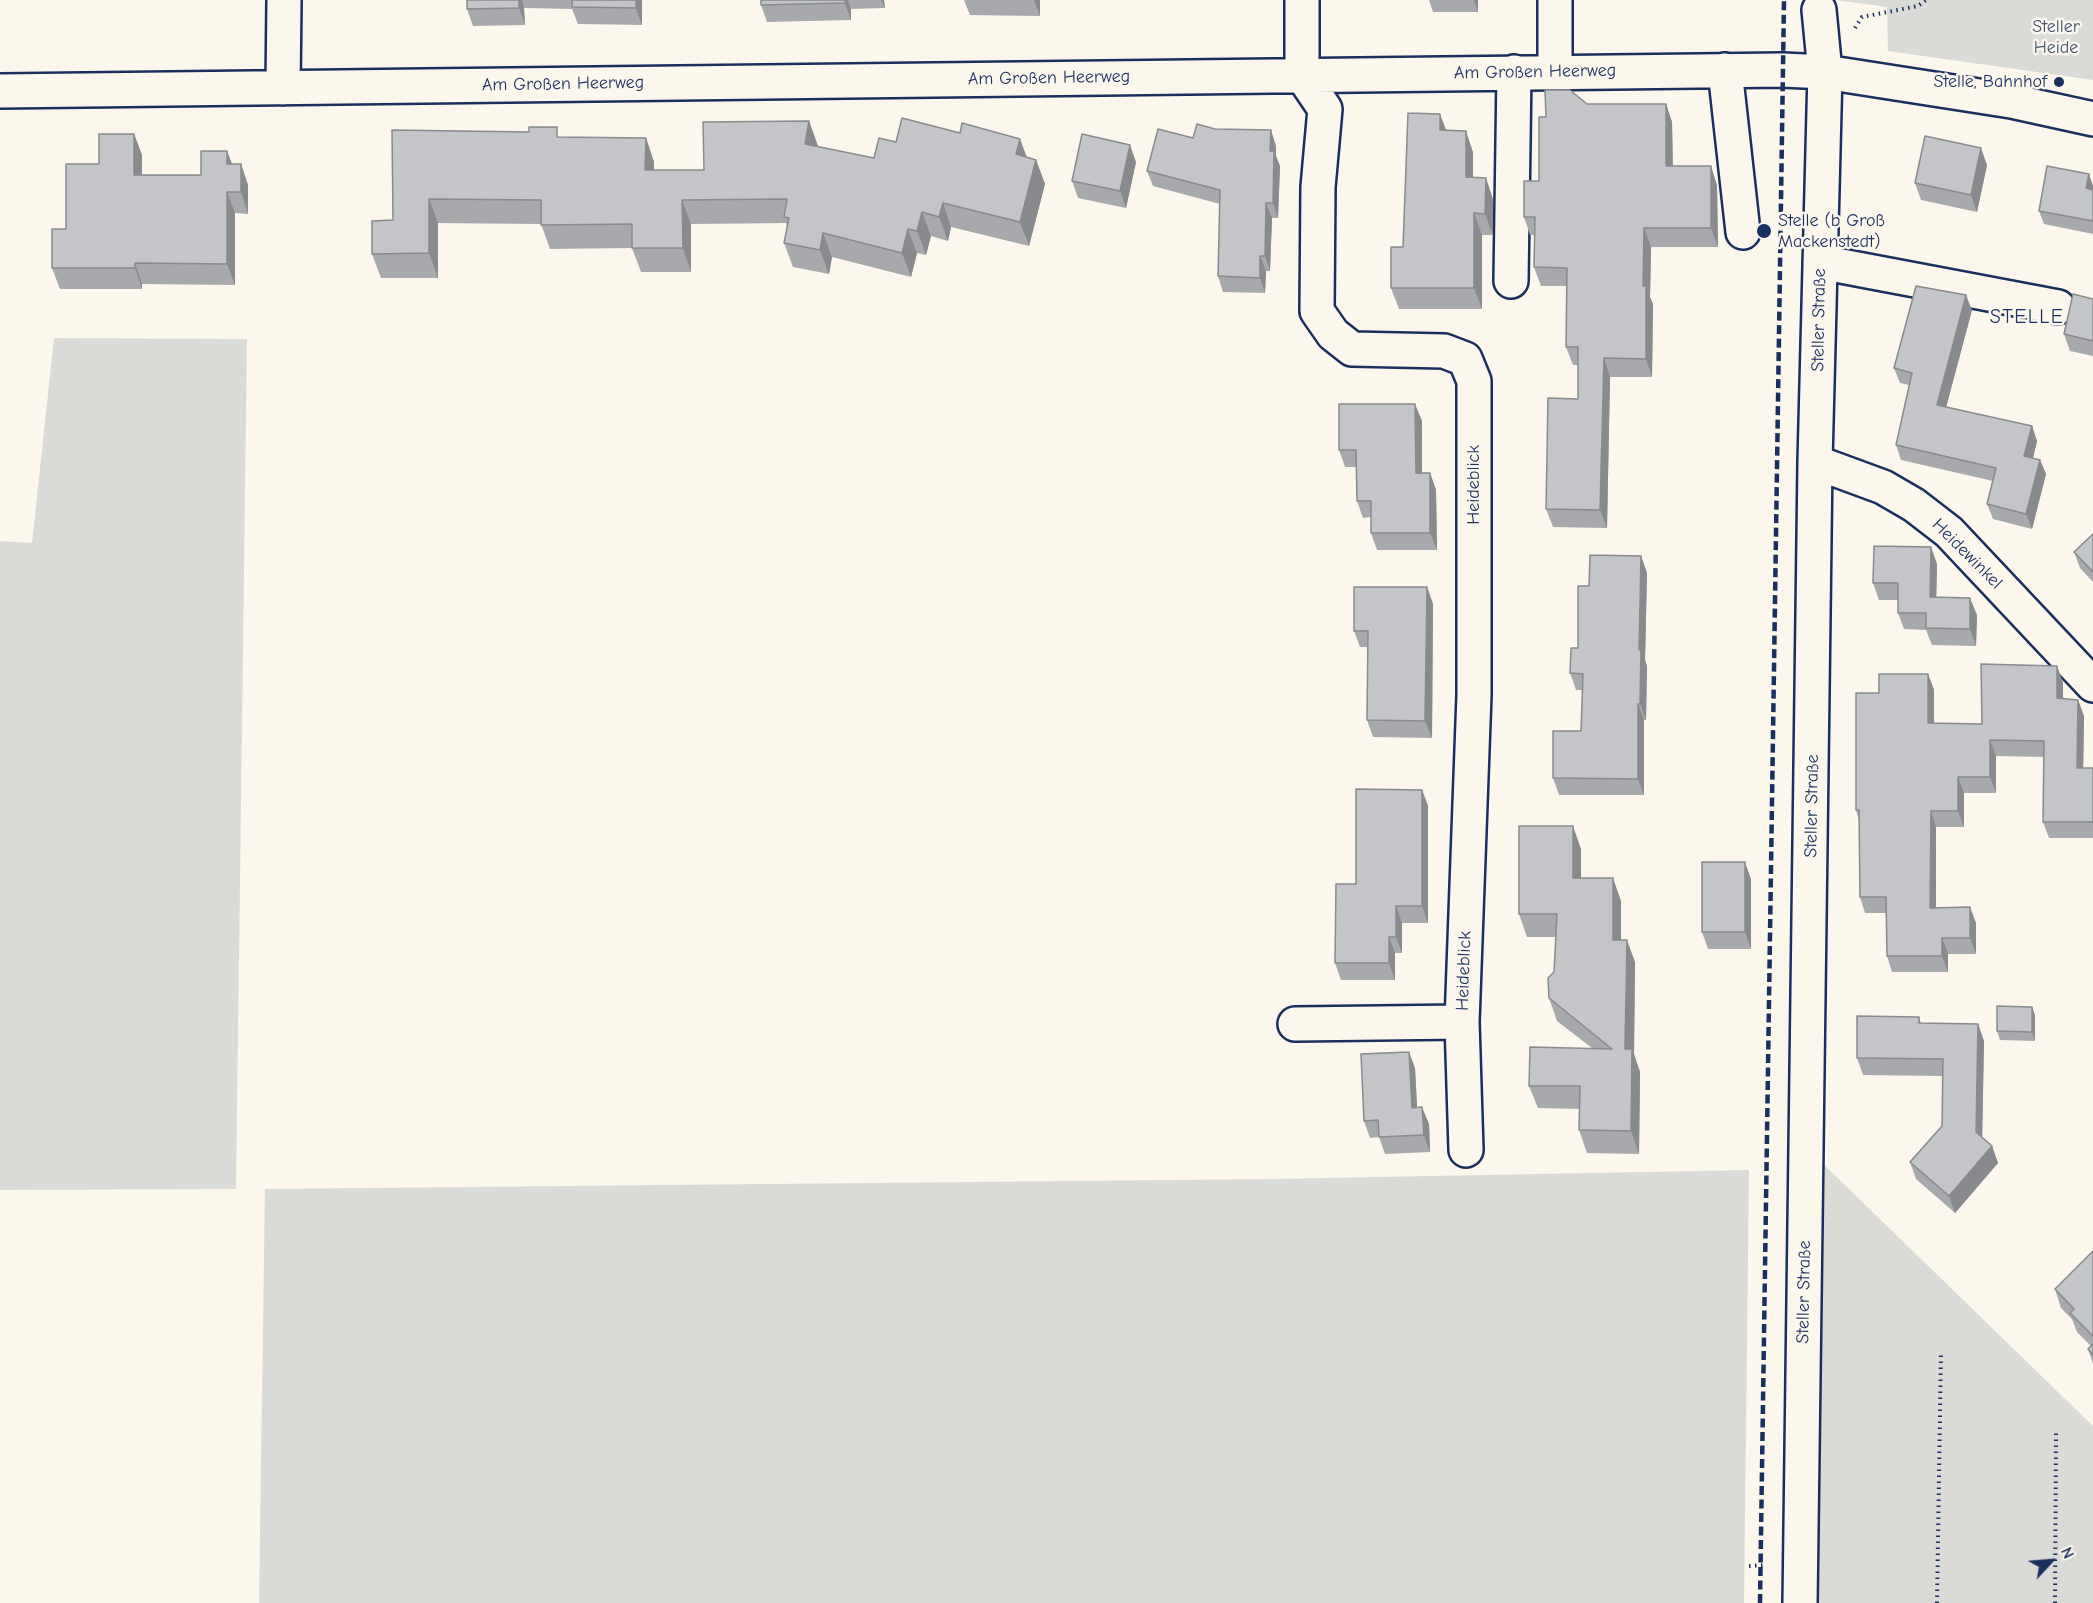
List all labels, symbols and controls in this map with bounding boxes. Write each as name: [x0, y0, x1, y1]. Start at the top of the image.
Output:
park label: Steller Heide: [2032, 16, 2080, 58]
street label: Am Großen Heerweg: [1454, 60, 1616, 84]
street label: Am Großen Heerweg: [968, 66, 1130, 90]
place label: Stelle, Bahnhof: [1933, 71, 2047, 93]
street label: Am Großen Heerweg: [482, 72, 644, 96]
marker: Stelle, Bahnhof: [2052, 75, 2066, 89]
place label: Stelle (b Groß Mackenstedt): [1778, 210, 1885, 252]
marker: Stelle (b Groß Mackenstedt): [1755, 222, 1773, 240]
street label: Steller Straße: [1807, 268, 1831, 372]
district label: STELLE: [1990, 305, 2064, 329]
street label: Heideblick: [1463, 445, 1485, 525]
street label: Heidewinkel: [1927, 514, 2007, 594]
street label: Steller Straße: [1800, 754, 1824, 858]
street label: Heideblick: [1452, 931, 1476, 1011]
street label: Steller Straße: [1792, 1240, 1816, 1344]
north arrow: [2021, 1531, 2081, 1591]
text: N: [2057, 1544, 2078, 1562]

